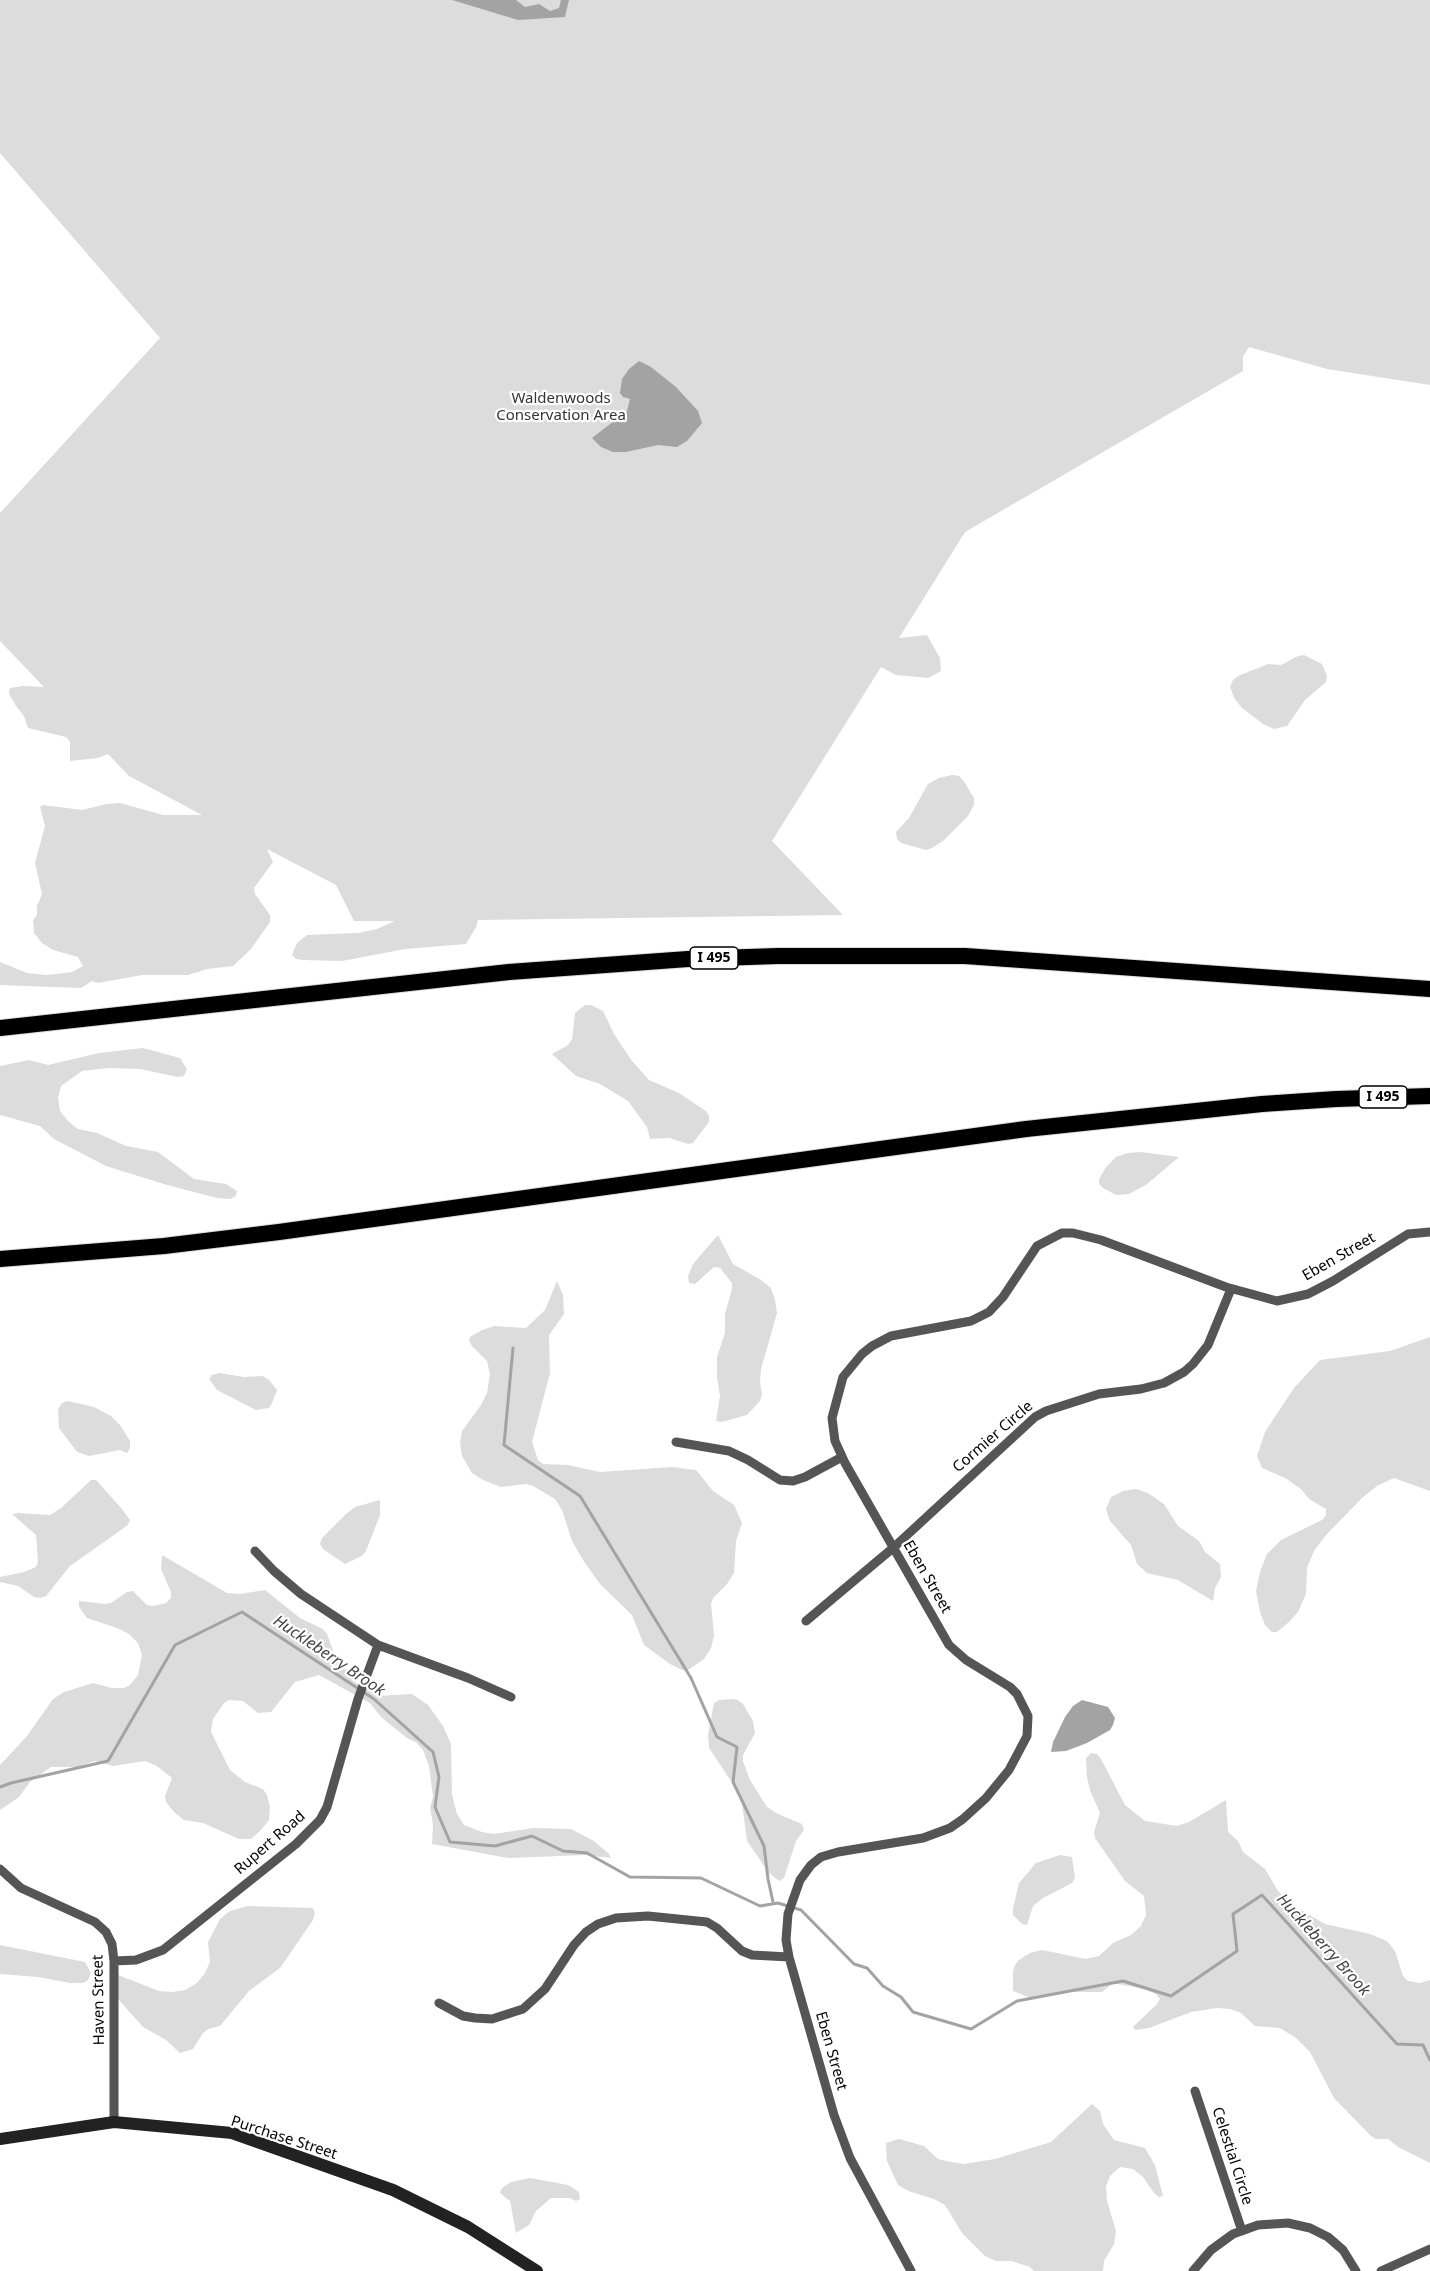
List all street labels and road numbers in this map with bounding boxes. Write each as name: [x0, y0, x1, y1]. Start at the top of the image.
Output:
road number: I 495: [690, 947, 738, 969]
road number: I 495: [1359, 1086, 1407, 1108]
street label: Eben Street: [1299, 1229, 1379, 1285]
street label: Cormier Circle: [949, 1397, 1037, 1477]
street label: Eben Street: [899, 1537, 955, 1617]
street label: Rupert Road: [231, 1807, 309, 1879]
street label: Haven Street: [89, 1955, 109, 2045]
street label: Eben Street: [811, 2010, 851, 2092]
street label: Celestial Circle: [1208, 2105, 1256, 2207]
street label: Purchase Street: [229, 2112, 339, 2164]

